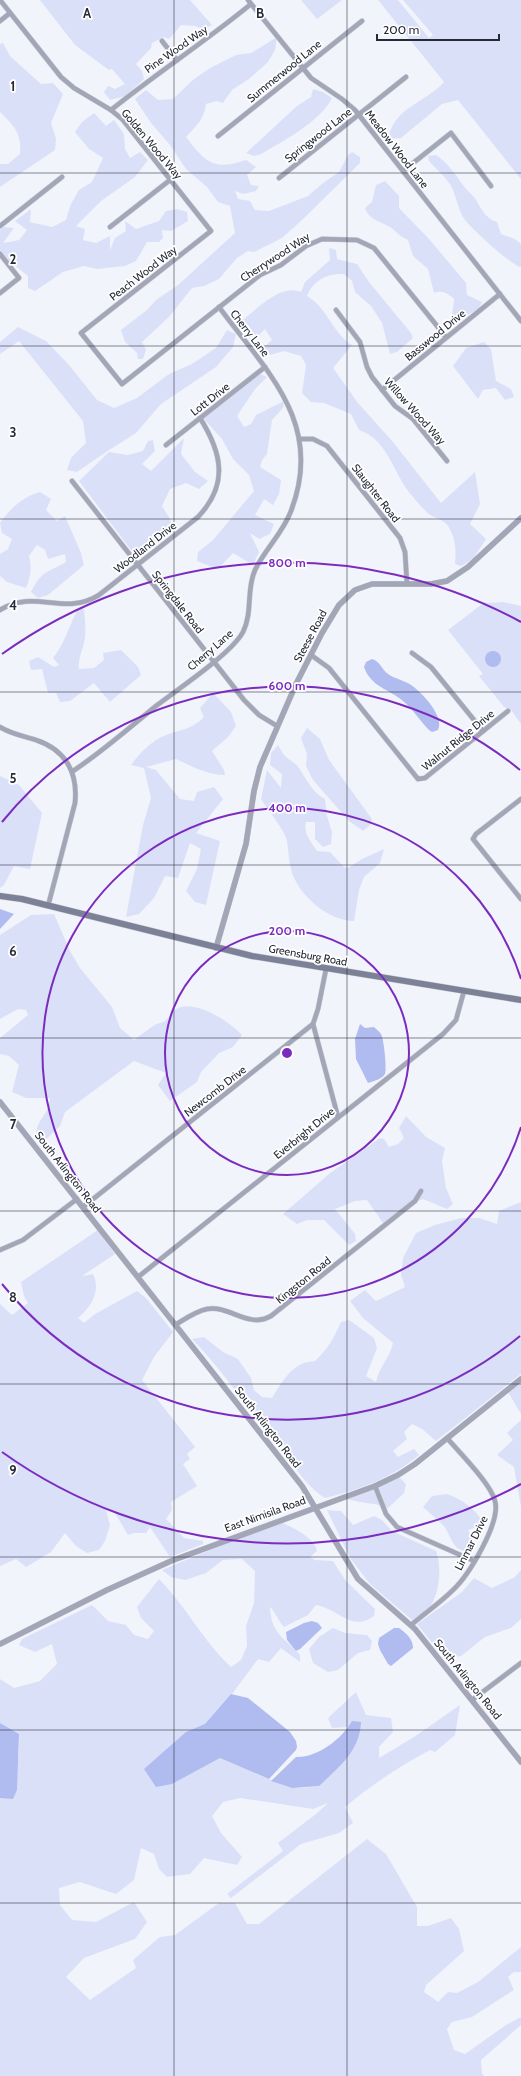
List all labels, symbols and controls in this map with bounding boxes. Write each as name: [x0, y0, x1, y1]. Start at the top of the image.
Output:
text: A: [83, 5, 92, 21]
text: B: [256, 5, 264, 21]
scale bar: [377, 16, 499, 42]
street label: Pine Wood Way: [142, 22, 211, 76]
text: 200 m: [383, 22, 419, 37]
street label: Summerwood Lane: [244, 36, 324, 105]
text: 1: [11, 78, 15, 94]
street label: Springwood Lane: [282, 104, 355, 165]
street label: Golden Wood Way: [119, 106, 186, 182]
street label: Meadow Wood Lane: [362, 107, 432, 191]
street label: Cherrywood Way: [238, 229, 313, 285]
street label: Peach Wood Way: [106, 242, 180, 304]
text: 2: [10, 251, 17, 267]
street label: Basswood Drive: [402, 306, 469, 364]
street label: Cherry Lane: [227, 307, 273, 360]
street label: Willow Wood Way: [381, 375, 449, 448]
street label: Lott Drive: [188, 379, 233, 419]
text: 3: [9, 424, 17, 440]
street label: Slaughter Road: [349, 461, 403, 525]
street label: Woodland Drive: [111, 518, 179, 576]
text: 800 m: [268, 555, 306, 570]
street label: Springdale Road: [149, 568, 207, 636]
text: 4: [9, 597, 17, 613]
street label: Steese Road: [290, 607, 330, 665]
street label: Cherry Lane: [184, 626, 236, 674]
text: 600 m: [269, 678, 305, 693]
street label: Walnut Ridge Drive: [419, 706, 497, 774]
text: 5: [10, 770, 17, 786]
text: 400 m: [268, 800, 306, 815]
text: 200 m: [269, 923, 305, 938]
street label: Greensburg Road: [268, 941, 348, 969]
text: 6: [9, 943, 17, 959]
centre of rings: [280, 1046, 294, 1060]
street label: Newcomb Drive: [181, 1062, 249, 1120]
street label: Everbright Drive: [271, 1104, 338, 1162]
text: 7: [10, 1116, 17, 1132]
street label: South Arlington Road: [32, 1129, 104, 1215]
street label: Kingston Road: [272, 1253, 334, 1307]
text: 8: [9, 1289, 17, 1305]
street label: South Arlington Road: [232, 1384, 304, 1470]
text: 9: [9, 1462, 17, 1478]
street label: East Nimisila Road: [223, 1493, 307, 1535]
street label: Linmar Drive: [451, 1513, 491, 1573]
street label: South Arlington Road: [431, 1636, 505, 1722]

